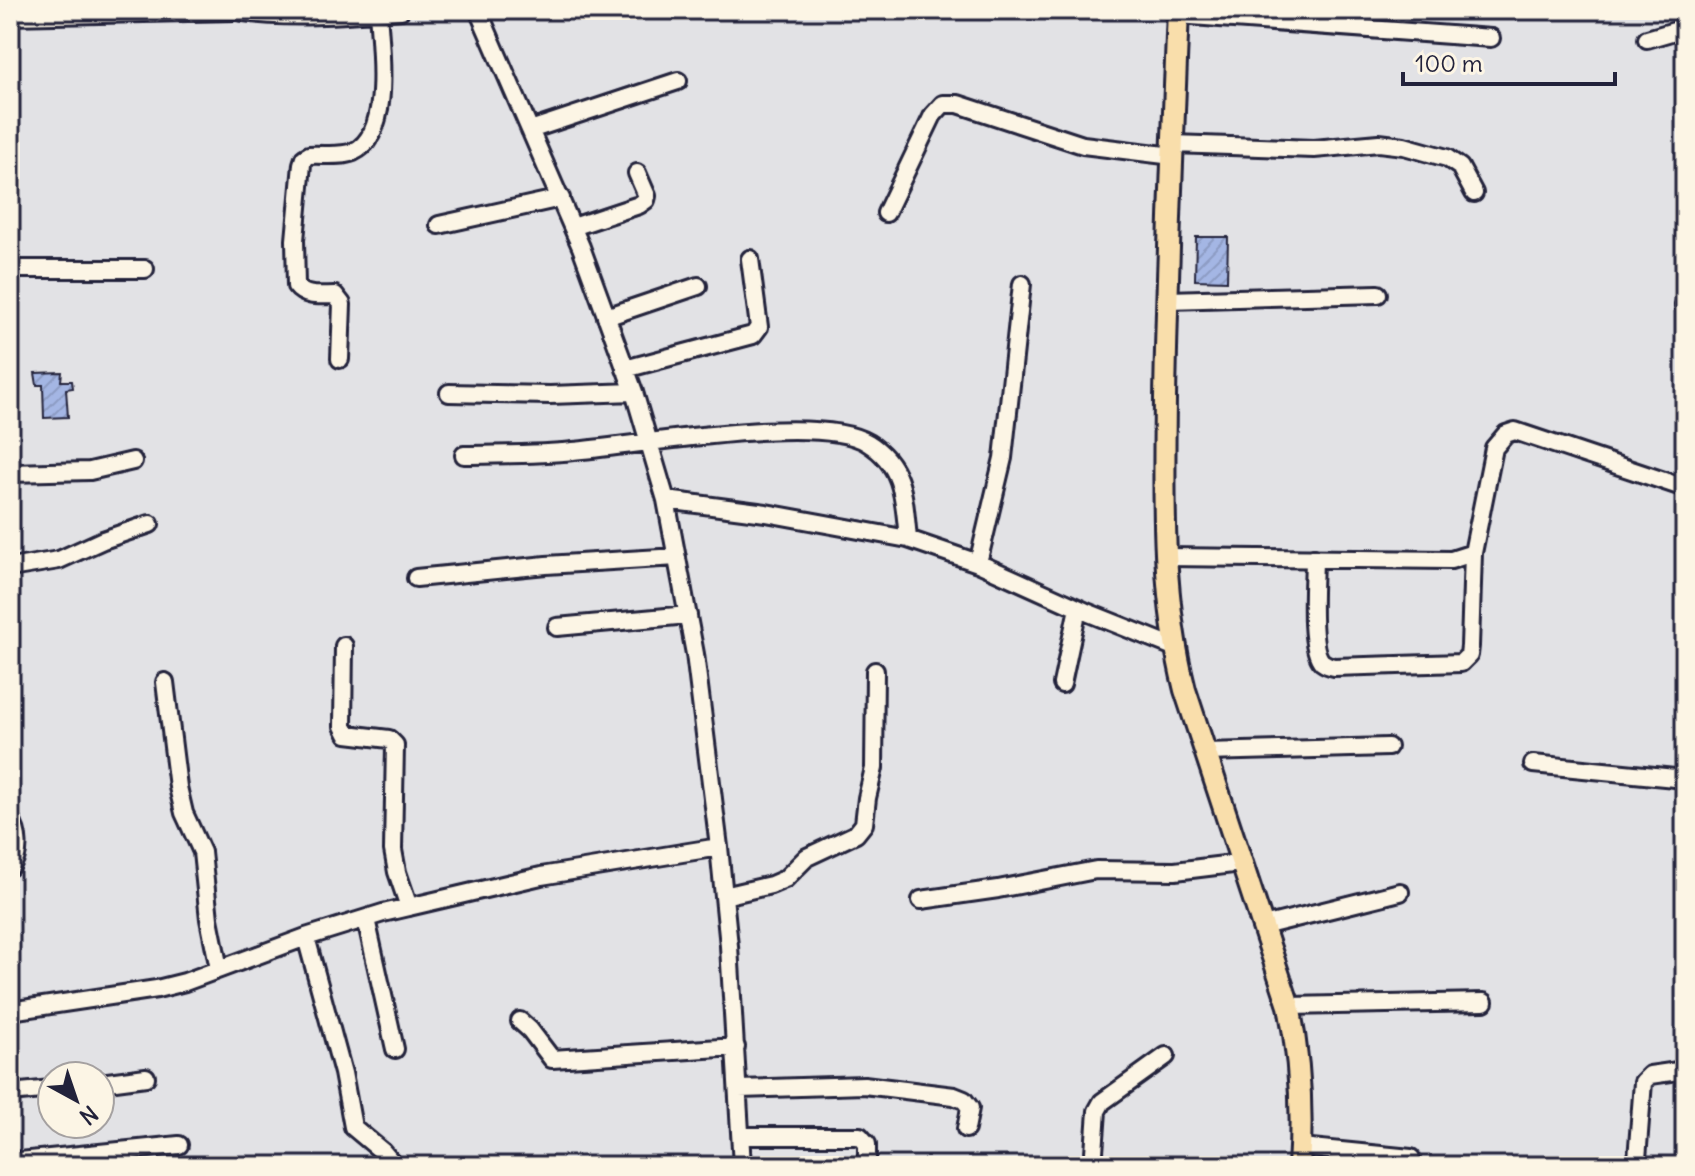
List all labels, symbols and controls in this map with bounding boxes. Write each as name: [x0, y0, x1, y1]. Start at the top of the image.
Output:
scale bar: [1403, 36, 1615, 86]
text: 100 m: [1415, 48, 1483, 78]
north arrow: [36, 1060, 116, 1140]
text: N: [74, 1100, 104, 1131]

